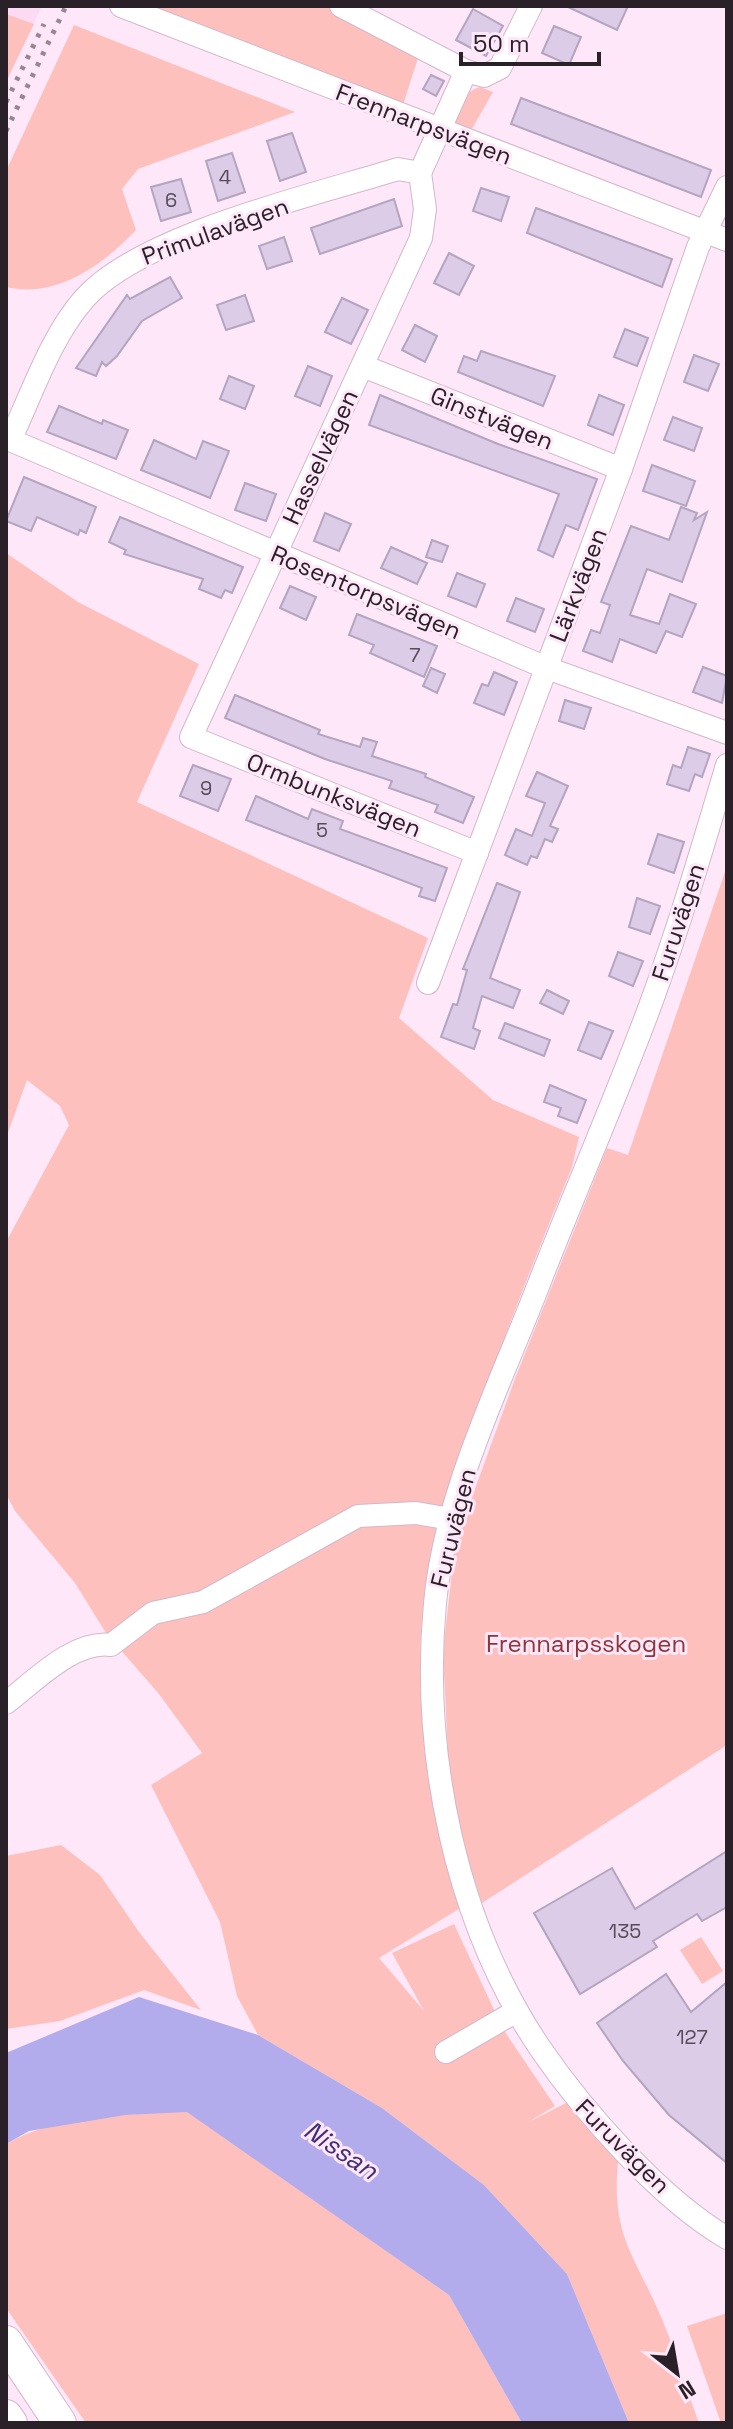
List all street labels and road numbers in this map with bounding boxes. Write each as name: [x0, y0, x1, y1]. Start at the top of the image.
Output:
street label: Frennarpsvägen: [332, 76, 516, 172]
street label: Primulavägen: [137, 190, 293, 272]
street label: Ginstvägen: [426, 379, 558, 457]
street label: Hasselvägen: [275, 385, 365, 529]
street label: Lärkvägen: [542, 524, 614, 646]
street label: Rosentorpsvägen: [266, 538, 466, 646]
street label: Ormbunksvägen: [242, 746, 426, 844]
street label: Furuvägen: [644, 859, 712, 985]
street label: Furuvägen: [423, 1465, 483, 1591]
street label: Furuvägen: [569, 2092, 677, 2200]

